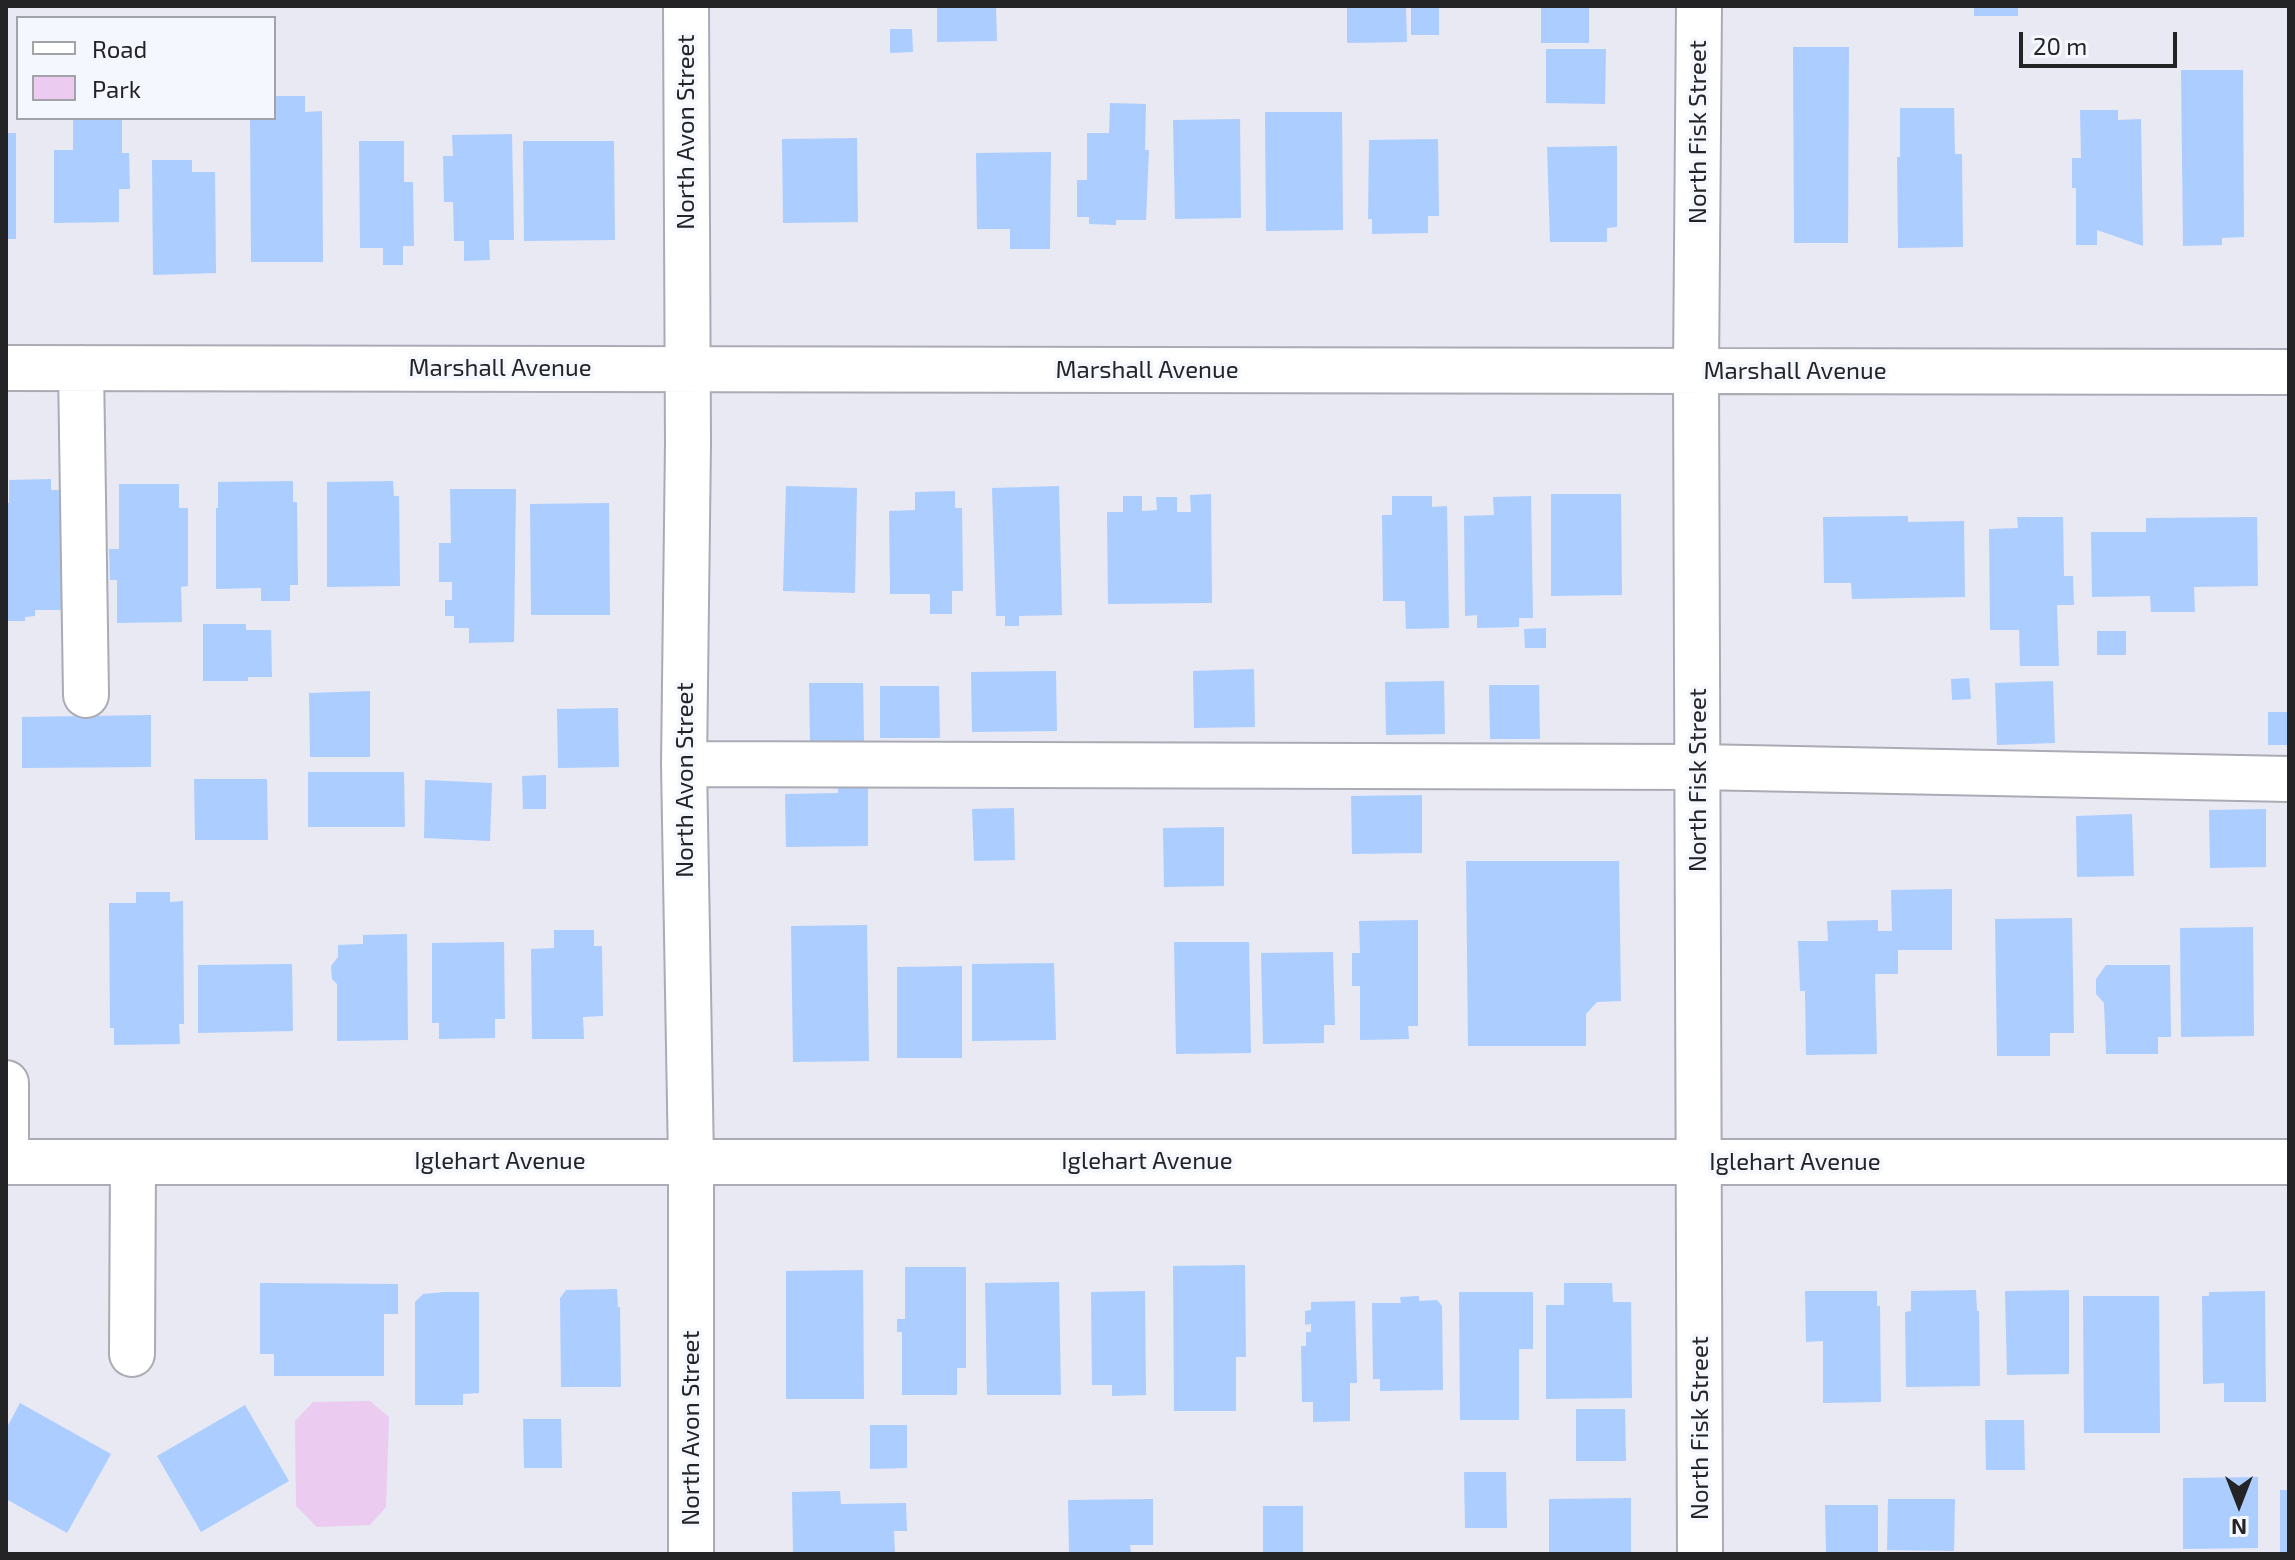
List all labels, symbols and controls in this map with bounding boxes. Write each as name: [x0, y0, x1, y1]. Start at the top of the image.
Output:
legend: [16, 16, 276, 120]
scale bar: [2023, 16, 2181, 66]
text: 20 m: [2033, 31, 2087, 60]
text: Road: [92, 34, 147, 63]
street label: North Avon Street: [672, 34, 700, 230]
street label: North Fisk Street: [1684, 40, 1712, 224]
text: Park: [92, 74, 141, 103]
street label: Marshall Avenue: [408, 354, 592, 382]
street label: Marshall Avenue: [1055, 356, 1239, 384]
street label: Marshall Avenue: [1703, 357, 1887, 385]
street label: North Avon Street: [671, 682, 699, 878]
street label: North Fisk Street: [1684, 688, 1712, 872]
street label: Iglehart Avenue: [414, 1147, 586, 1175]
street label: Iglehart Avenue: [1061, 1147, 1233, 1175]
street label: Iglehart Avenue: [1709, 1148, 1881, 1176]
street label: North Avon Street: [677, 1330, 705, 1526]
street label: North Fisk Street: [1686, 1336, 1714, 1520]
north arrow: [2199, 1464, 2279, 1544]
text: N: [2231, 1515, 2247, 1541]

